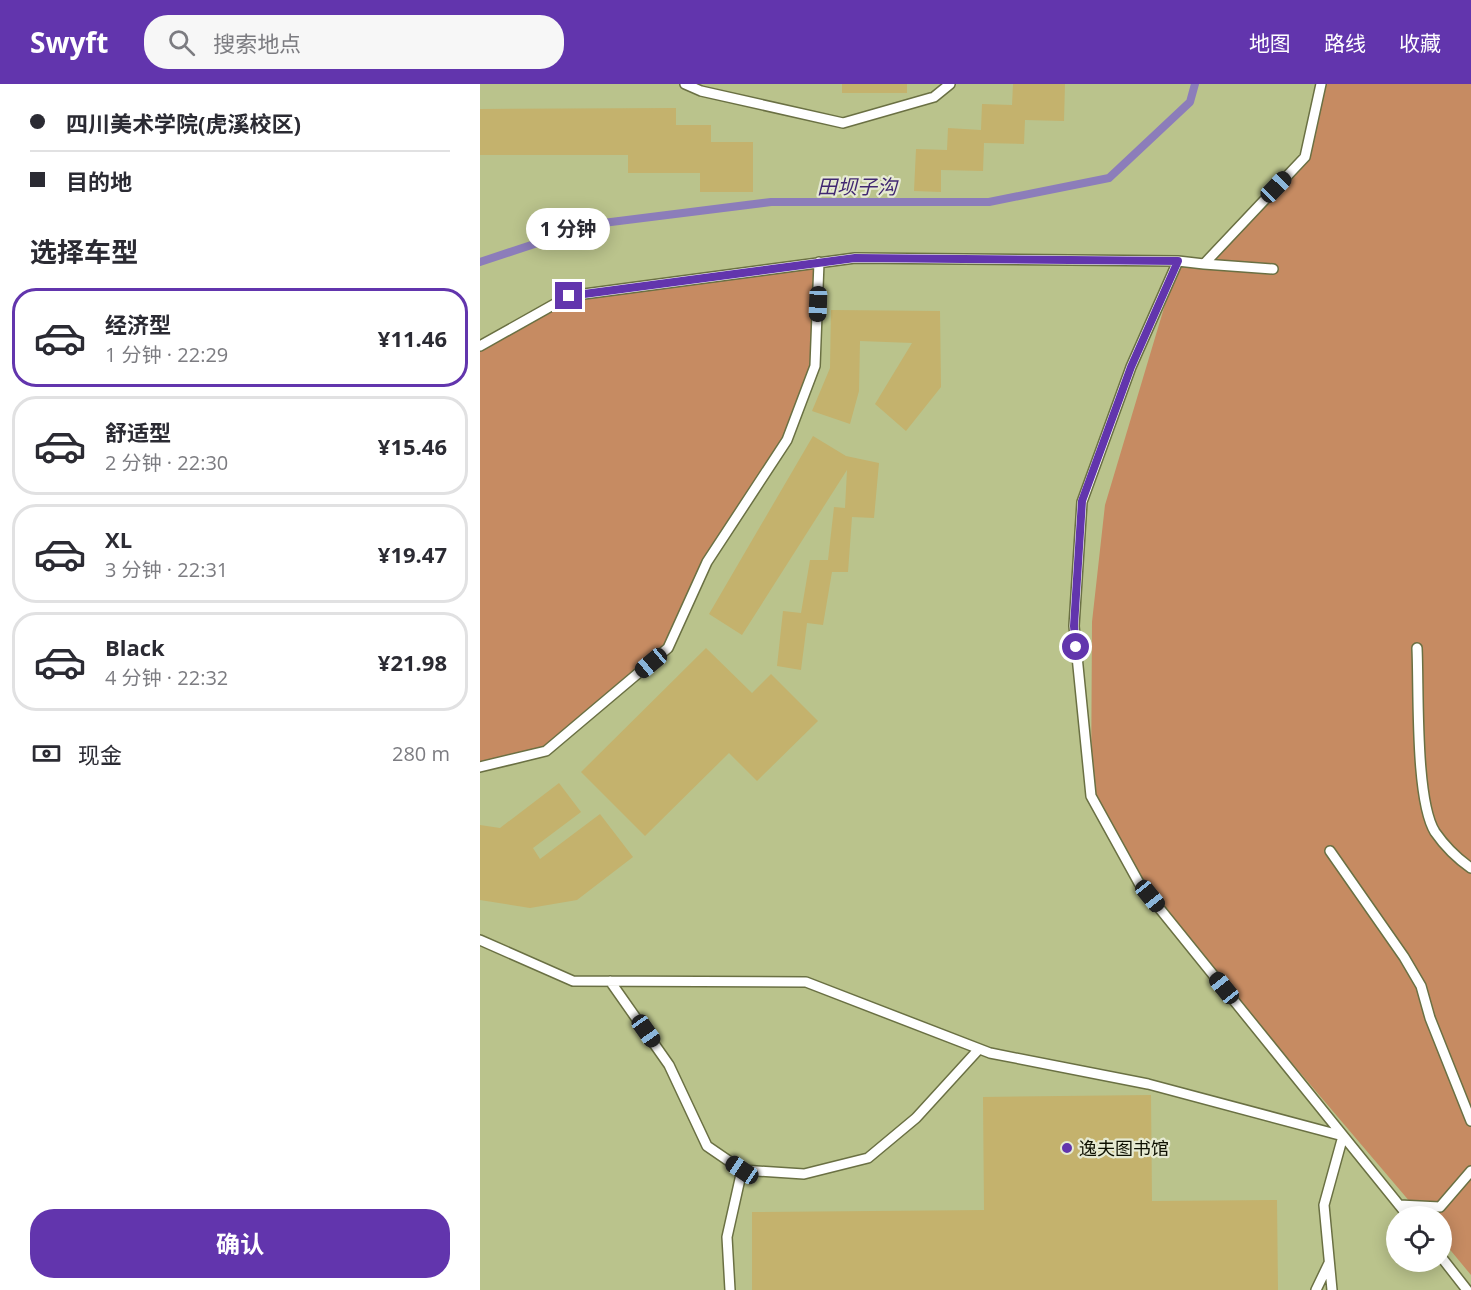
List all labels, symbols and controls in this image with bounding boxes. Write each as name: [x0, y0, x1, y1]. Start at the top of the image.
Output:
search box: [144, 15, 564, 69]
text: Swyft: [30, 23, 108, 61]
icon: search: [165, 26, 198, 59]
text: 搜索地点: [213, 28, 301, 58]
text: 地图: [1249, 29, 1291, 57]
text: 路线: [1324, 29, 1366, 57]
text: 收藏: [1399, 29, 1441, 57]
text: 四川美术学院(虎溪校区): [66, 108, 301, 138]
text: 目的地: [66, 166, 132, 196]
car: [1257, 168, 1295, 206]
water label: 田坝子沟: [817, 173, 899, 200]
callout: 1 分钟: [527, 209, 611, 251]
text: 1 分钟: [540, 215, 596, 242]
text: 选择车型: [30, 233, 138, 270]
route end: [555, 282, 582, 309]
car: [808, 286, 828, 322]
text: 经济型: [105, 309, 171, 339]
icon: car: [33, 311, 87, 365]
text: ¥11.46: [378, 323, 447, 353]
text: 1 分钟 · 22:29: [105, 341, 228, 368]
text: 舒适型: [105, 417, 171, 447]
icon: car: [33, 419, 87, 473]
text: ¥15.46: [378, 431, 447, 461]
text: 2 分钟 · 22:30: [105, 449, 228, 476]
text: XL: [105, 524, 132, 554]
icon: car: [33, 527, 87, 581]
text: ¥19.47: [378, 539, 447, 569]
text: 3 分钟 · 22:31: [105, 556, 228, 583]
text: Black: [105, 632, 165, 662]
route start: [1062, 633, 1089, 660]
icon: car: [33, 635, 87, 689]
car: [631, 645, 671, 681]
text: ¥21.98: [378, 647, 447, 677]
text: 4 分钟 · 22:32: [105, 664, 228, 691]
icon: cash: [30, 737, 63, 770]
text: 现金: [78, 739, 122, 769]
text: 280 m: [392, 740, 450, 767]
car: [1132, 876, 1168, 916]
car: [1206, 968, 1242, 1008]
car: [628, 1011, 664, 1051]
place label: 逸夫图书馆: [1079, 1136, 1169, 1160]
marker: 逸夫图书馆: [1060, 1141, 1074, 1155]
car: [722, 1152, 762, 1188]
map controls: [1386, 1206, 1452, 1272]
button: locate: [1386, 1206, 1452, 1272]
button: 确认: [30, 1209, 450, 1278]

